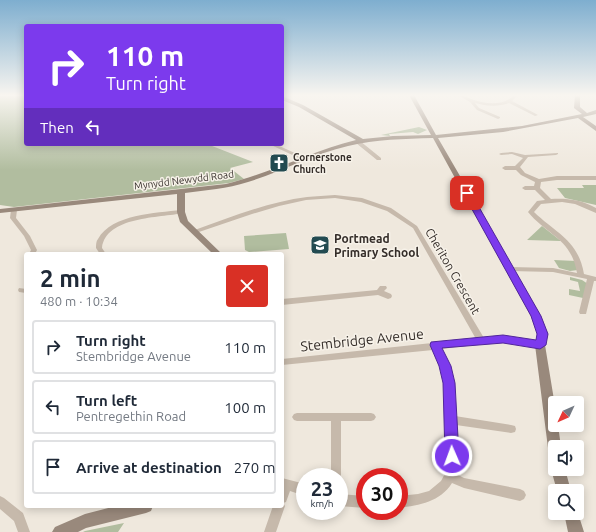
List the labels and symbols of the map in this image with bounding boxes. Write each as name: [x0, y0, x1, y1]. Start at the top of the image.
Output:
church icon: Cornerstone Church: [268, 152, 290, 174]
place label: Cornerstone Church: [293, 152, 352, 175]
street label: Mynydd Newydd Road: [134, 168, 235, 192]
pin: [450, 176, 484, 210]
street label: Cheriton Crescent: [423, 226, 483, 317]
place label: Portmead Primary School: [334, 232, 419, 259]
school or university icon: Portmead Primary School: [309, 234, 331, 256]
street label: Stembridge Avenue: [300, 326, 424, 354]
north arrow: [548, 396, 584, 432]
position arrow: [431, 435, 473, 477]
speed limit sign: 30: [356, 468, 408, 520]

